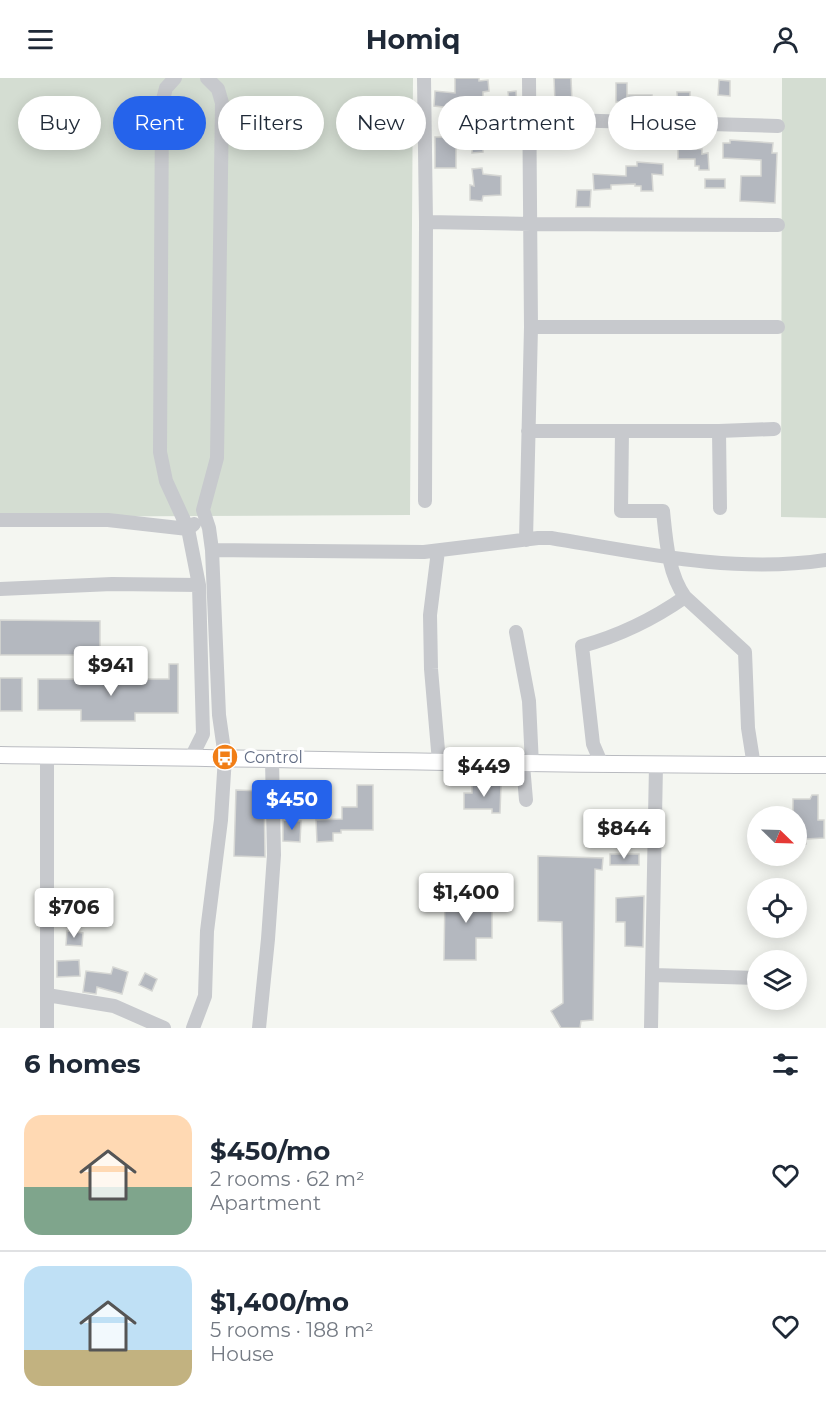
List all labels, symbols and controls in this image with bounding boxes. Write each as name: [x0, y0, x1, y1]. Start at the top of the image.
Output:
icon: menu: [24, 23, 57, 56]
text: Homiq: [366, 23, 460, 56]
icon: person: [769, 23, 802, 56]
chip: Buy: [18, 96, 101, 150]
chip: Rent: [113, 96, 206, 150]
chip: Filters: [218, 96, 324, 150]
chip: New: [336, 96, 426, 150]
chip: Apartment: [438, 96, 596, 150]
chip: House: [608, 96, 718, 150]
pin: $941: [75, 646, 147, 697]
text: $941: [88, 653, 134, 677]
bus stop icon: Control: [210, 742, 240, 772]
pin: $449: [448, 747, 520, 798]
place label: Control: [244, 748, 303, 767]
text: $449: [457, 754, 511, 778]
pin: $450: [256, 780, 328, 831]
text: $450: [266, 787, 318, 811]
north arrow: [747, 806, 807, 866]
map controls: [747, 806, 807, 1010]
pin: $844: [588, 809, 660, 860]
text: $844: [597, 816, 651, 840]
pin: $1,400: [417, 873, 515, 924]
button: locate: [747, 878, 807, 938]
text: $1,400: [433, 880, 499, 904]
pin: $706: [38, 888, 110, 939]
text: $706: [49, 895, 99, 919]
button: layers: [747, 950, 807, 1010]
text: 6 homes: [24, 1048, 141, 1080]
icon: filters: [769, 1048, 802, 1081]
text: $450/mo: [210, 1135, 330, 1167]
icon: home: [72, 1139, 144, 1211]
icon: heart: [769, 1159, 802, 1192]
text: 2 rooms · 62 m²: [210, 1167, 365, 1191]
text: Apartment: [210, 1191, 321, 1215]
text: $1,400/mo: [210, 1286, 349, 1318]
icon: home: [72, 1290, 144, 1362]
icon: heart: [769, 1310, 802, 1343]
text: 5 rooms · 188 m²: [210, 1318, 374, 1342]
text: House: [210, 1342, 274, 1366]

